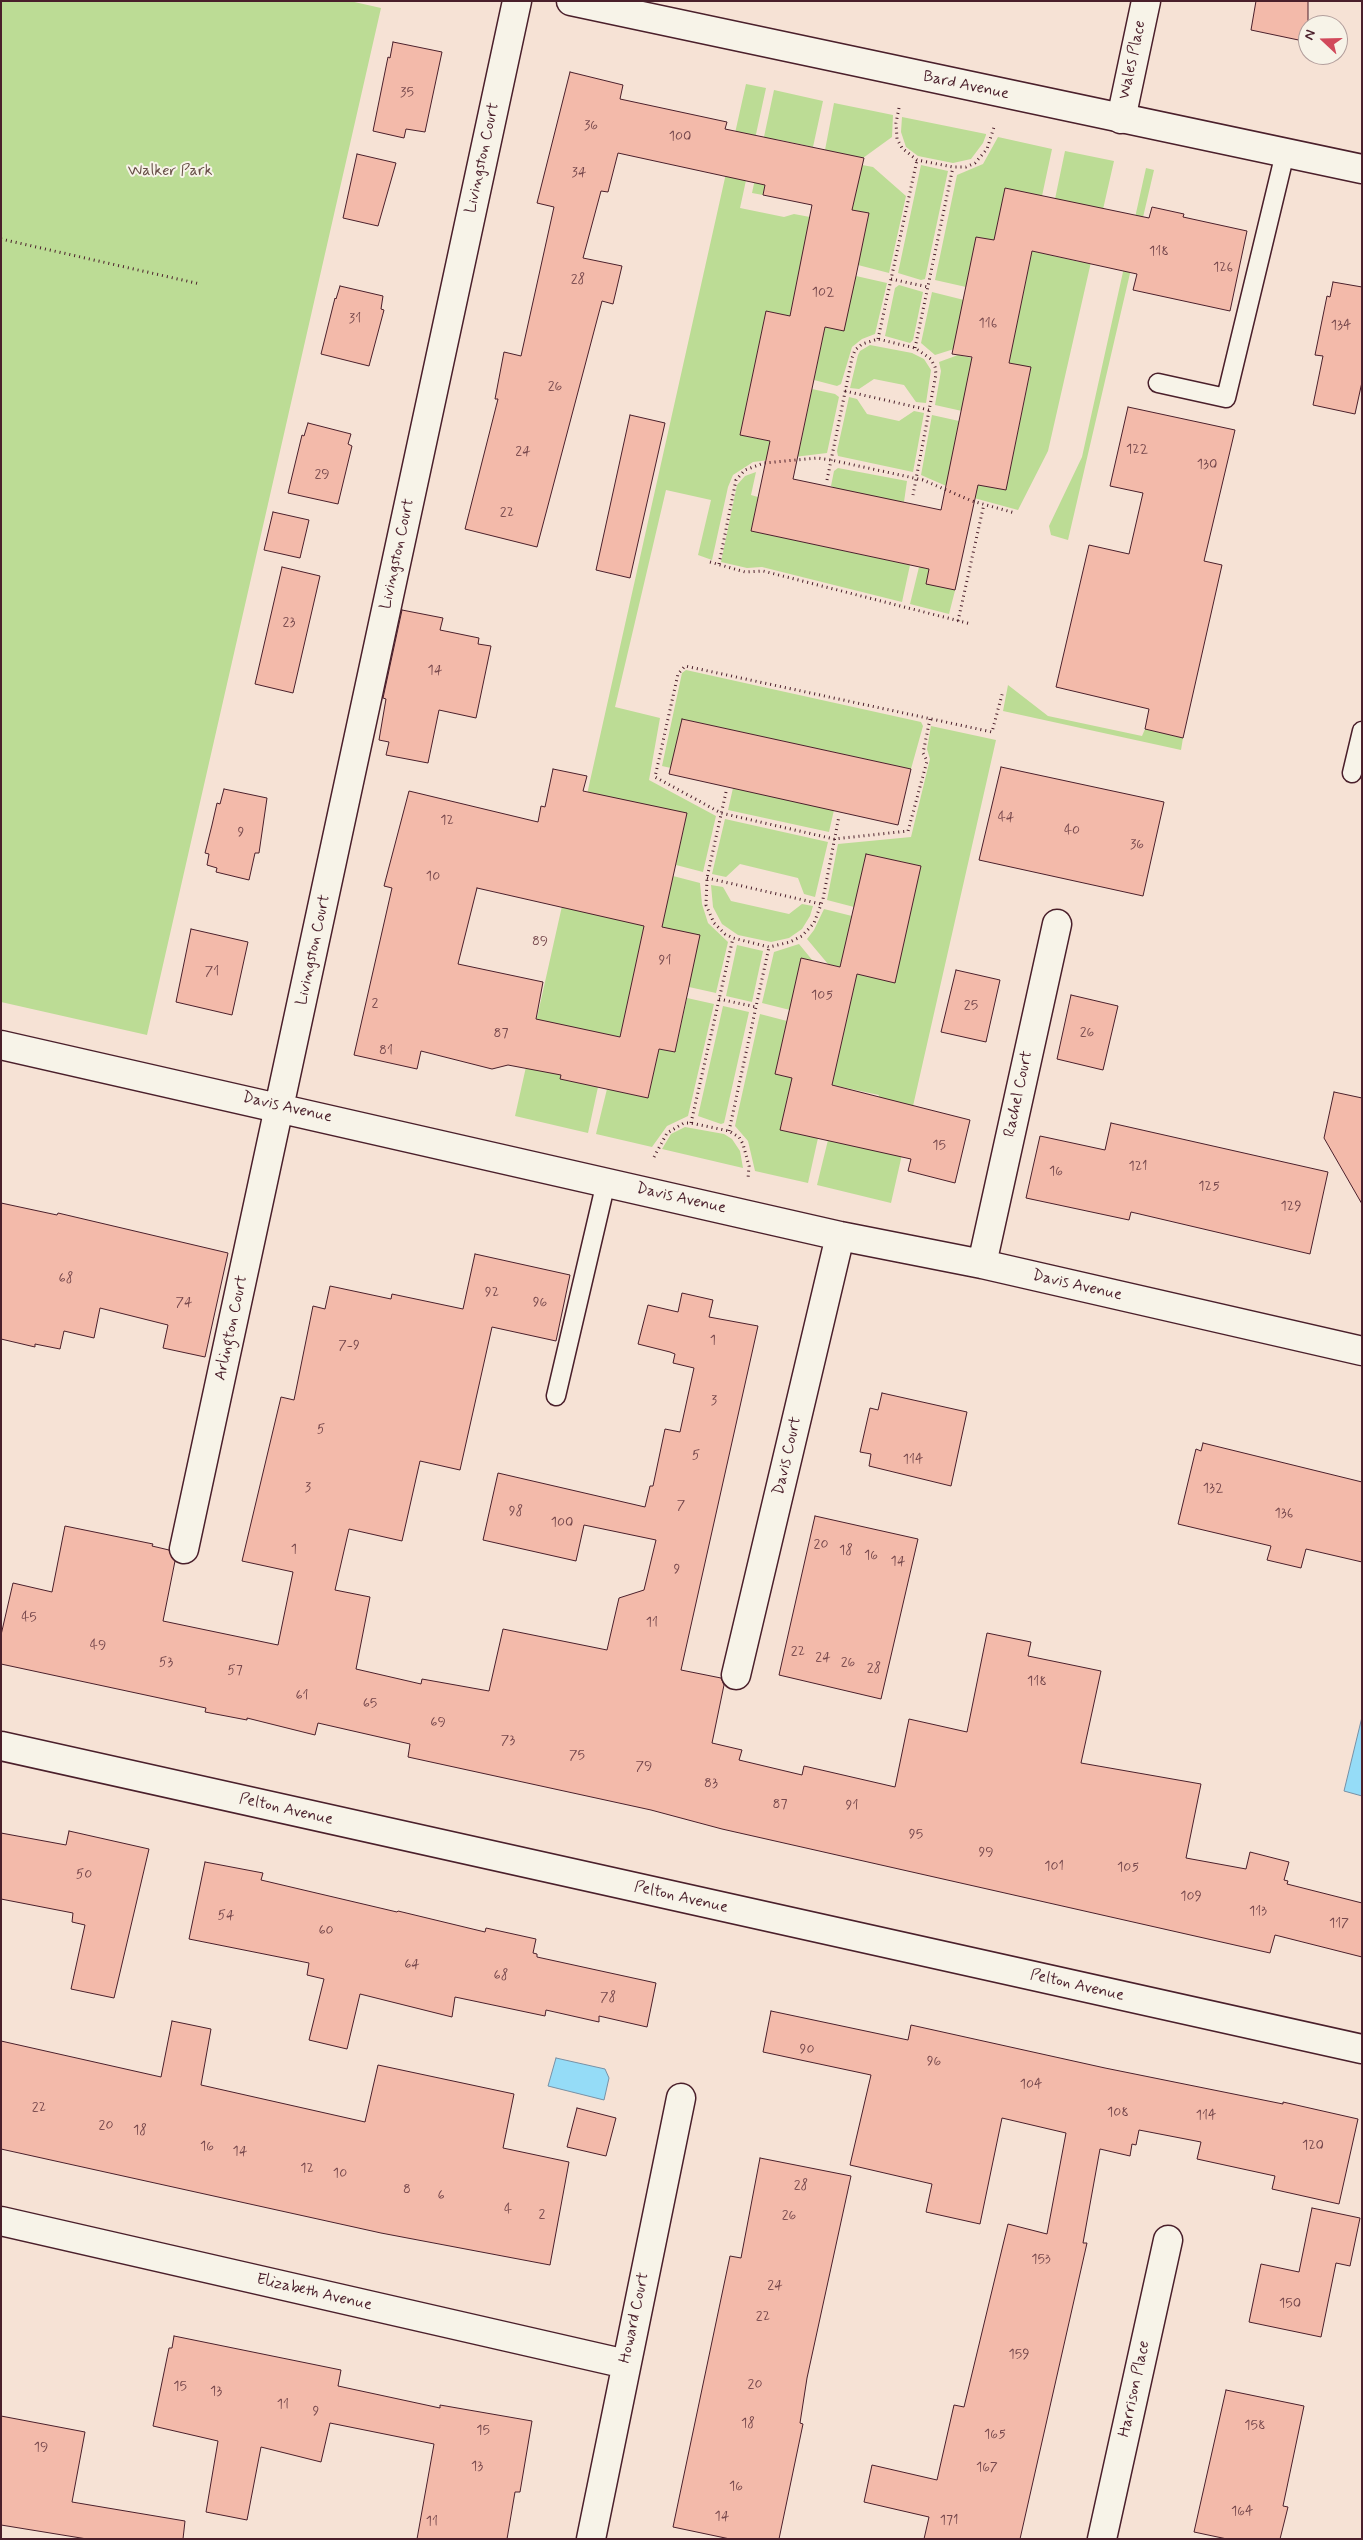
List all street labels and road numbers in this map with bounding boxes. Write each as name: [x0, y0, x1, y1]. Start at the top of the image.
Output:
street label: Wales Place: [1115, 19, 1151, 101]
street label: Bard Avenue: [921, 68, 1011, 104]
street label: Livingston Court: [462, 101, 504, 215]
street label: Livingston Court: [377, 497, 419, 611]
street label: Livingston Court: [293, 893, 335, 1007]
street label: Rachel Court: [1000, 1049, 1038, 1139]
street label: Davis Avenue: [240, 1088, 334, 1128]
street label: Davis Avenue: [634, 1179, 728, 1219]
street label: Davis Avenue: [1030, 1266, 1124, 1306]
street label: Arlington Court: [212, 1274, 252, 1382]
street label: Davis Court: [770, 1415, 806, 1497]
street label: Pelton Avenue: [237, 1790, 335, 1830]
street label: Pelton Avenue: [632, 1878, 730, 1918]
street label: Pelton Avenue: [1028, 1966, 1126, 2006]
street label: Elizabeth Avenue: [254, 2270, 374, 2316]
street label: Howard Court: [616, 2271, 654, 2365]
street label: Harrison Place: [1115, 2339, 1155, 2439]

